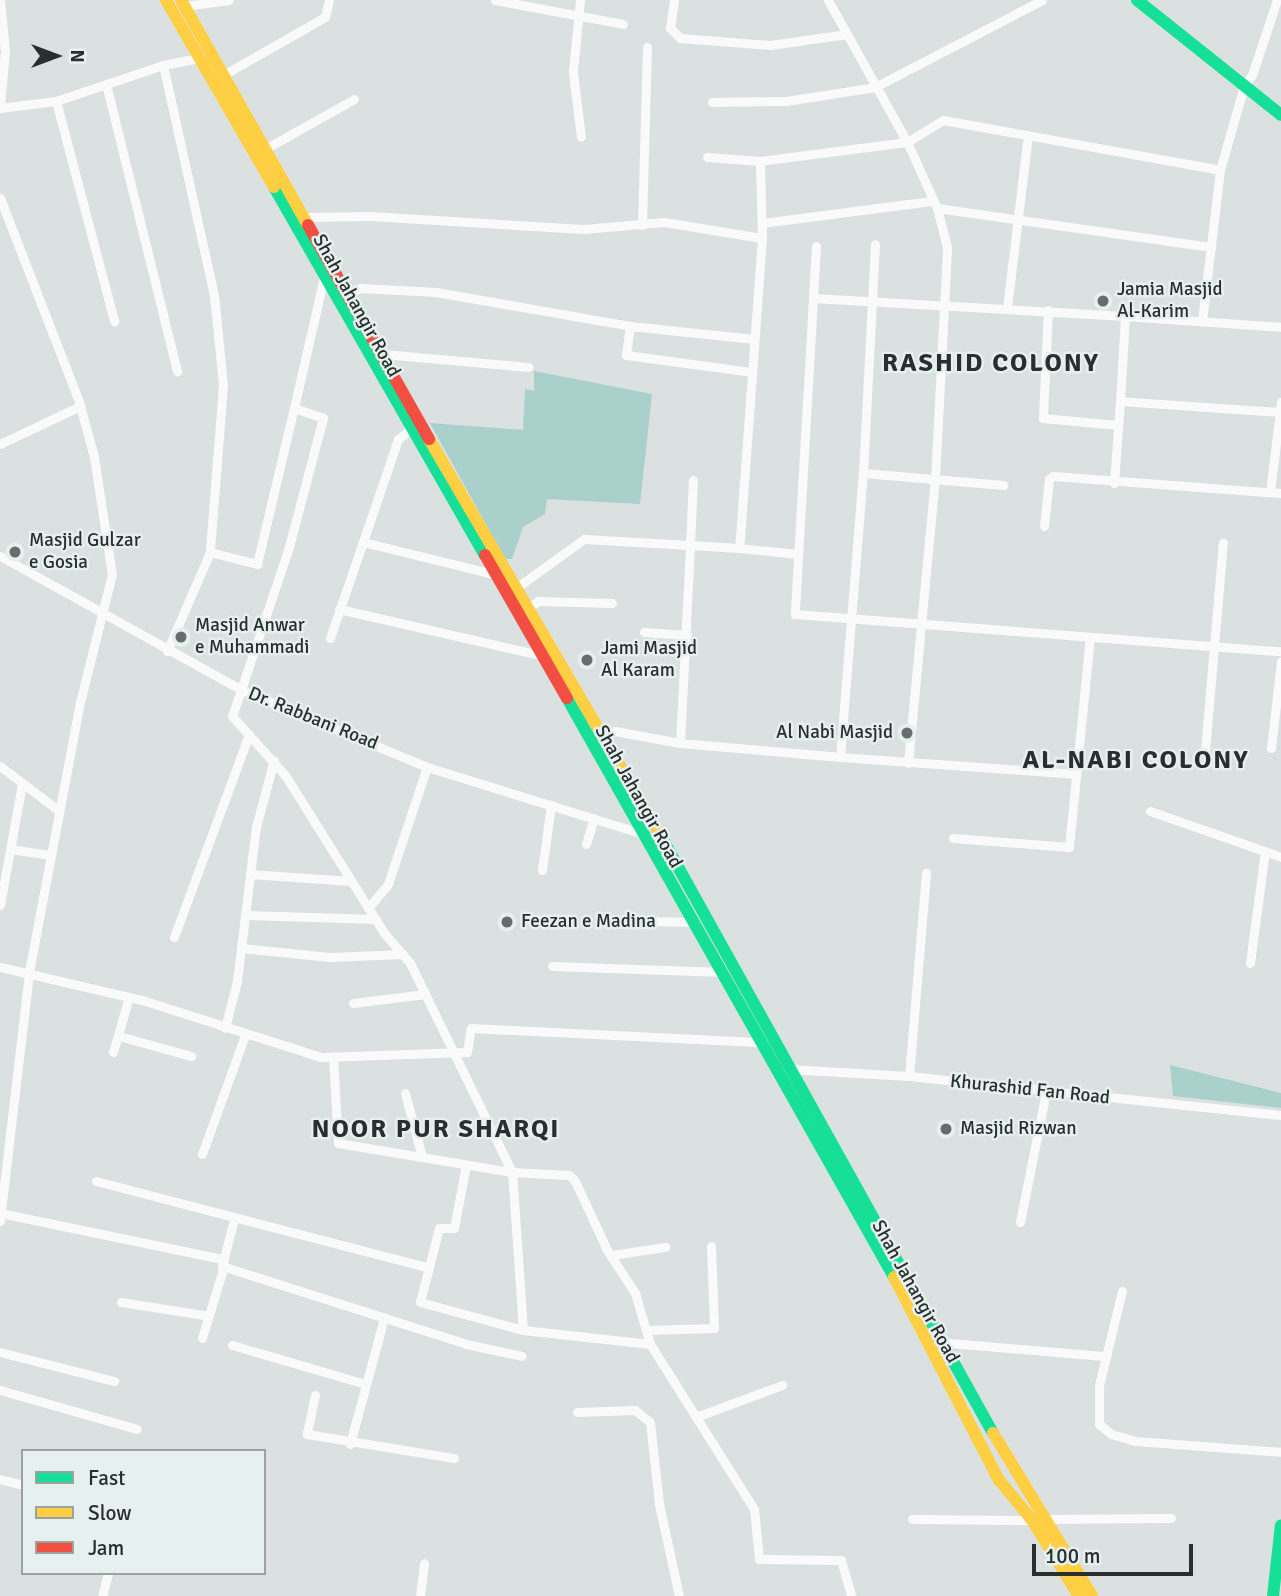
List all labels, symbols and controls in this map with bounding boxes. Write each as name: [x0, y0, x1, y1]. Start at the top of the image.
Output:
north arrow: [21, 21, 91, 91]
text: N: [65, 49, 89, 63]
street label: Shah Jahangir Road: [307, 231, 405, 381]
place label: Jamia Masjid Al-Karim: [1117, 279, 1223, 323]
marker: Jamia Masjid Al-Karim: [1095, 293, 1111, 309]
district label: RASHID COLONY: [884, 348, 1098, 380]
place label: Masjid Gulzar e Gosia: [29, 530, 141, 574]
marker: Masjid Gulzar e Gosia: [7, 544, 23, 560]
place label: Masjid Anwar e Muhammadi: [195, 615, 309, 659]
marker: Masjid Anwar e Muhammadi: [173, 629, 189, 645]
place label: Jami Masjid Al Karam: [601, 638, 697, 682]
marker: Jami Masjid Al Karam: [579, 652, 595, 668]
street label: Dr. Rabbani Road: [245, 683, 381, 755]
street label: Shah Jahangir Road: [589, 722, 687, 872]
place label: Al Nabi Masjid: [776, 722, 893, 744]
marker: Al Nabi Masjid: [899, 725, 915, 741]
district label: AL-NABI COLONY: [1024, 745, 1248, 777]
place label: Feezan e Madina: [521, 911, 656, 933]
marker: Feezan e Madina: [499, 914, 515, 930]
street label: Khurashid Fan Road: [949, 1070, 1111, 1110]
district label: NOOR PUR SHARQI: [313, 1114, 559, 1146]
place label: Masjid Rizwan: [960, 1118, 1077, 1140]
marker: Masjid Rizwan: [938, 1121, 954, 1137]
street label: Shah Jahangir Road: [866, 1217, 964, 1367]
legend: [21, 1449, 266, 1575]
text: Fast: [88, 1465, 125, 1491]
text: Slow: [88, 1500, 132, 1526]
scale bar: [1036, 1530, 1197, 1574]
text: Jam: [88, 1535, 124, 1561]
text: 100 m: [1045, 1543, 1100, 1569]

